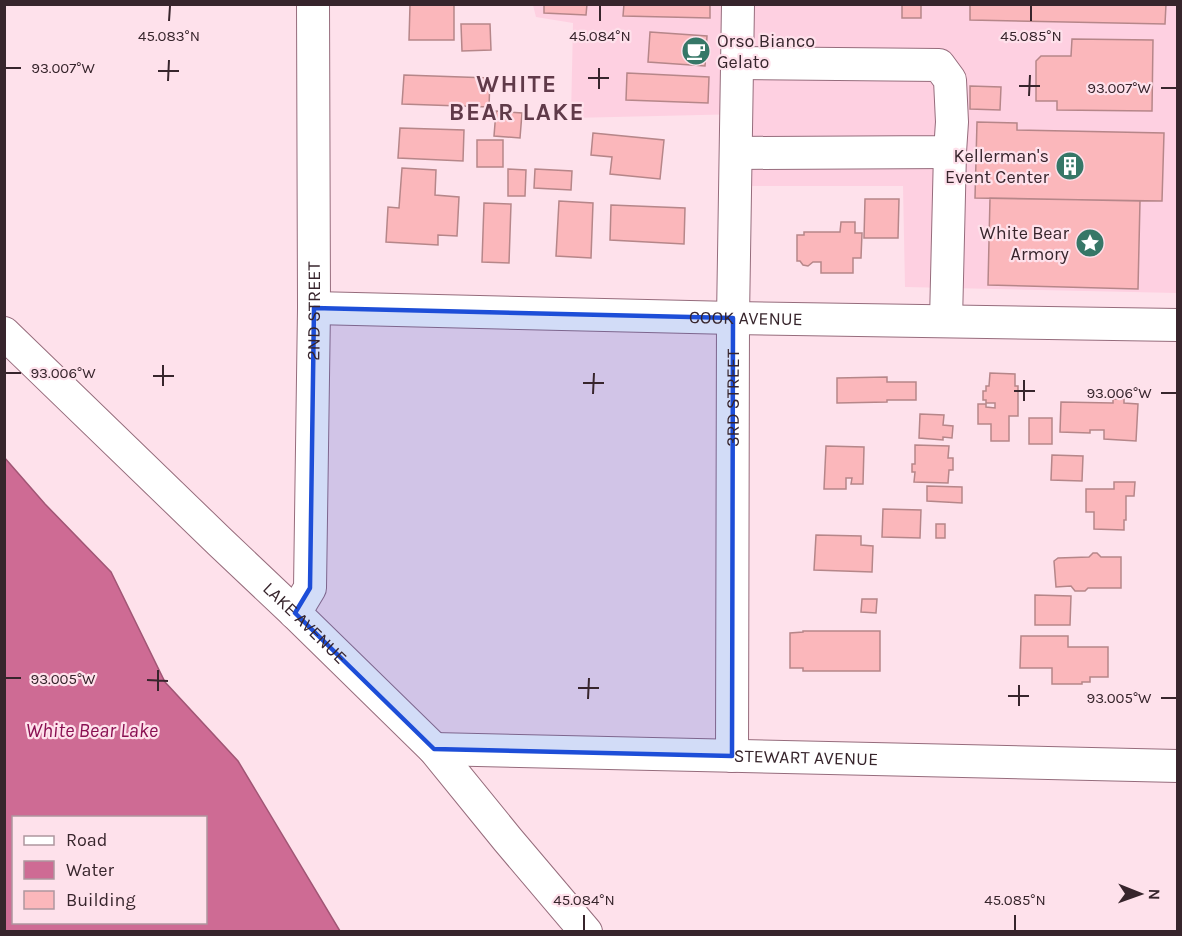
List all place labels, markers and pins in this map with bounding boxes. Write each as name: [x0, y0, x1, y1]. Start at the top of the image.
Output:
place label: Orso Bianco Gelato: [717, 30, 815, 73]
cafe icon: Orso Bianco Gelato: [680, 35, 712, 67]
place label: Kellerman's Event Center: [945, 145, 1049, 188]
building icon: Kellerman's Event Center: [1054, 150, 1086, 182]
place label: White Bear Armory: [980, 222, 1070, 265]
place icon: White Bear Armory: [1074, 227, 1106, 259]

